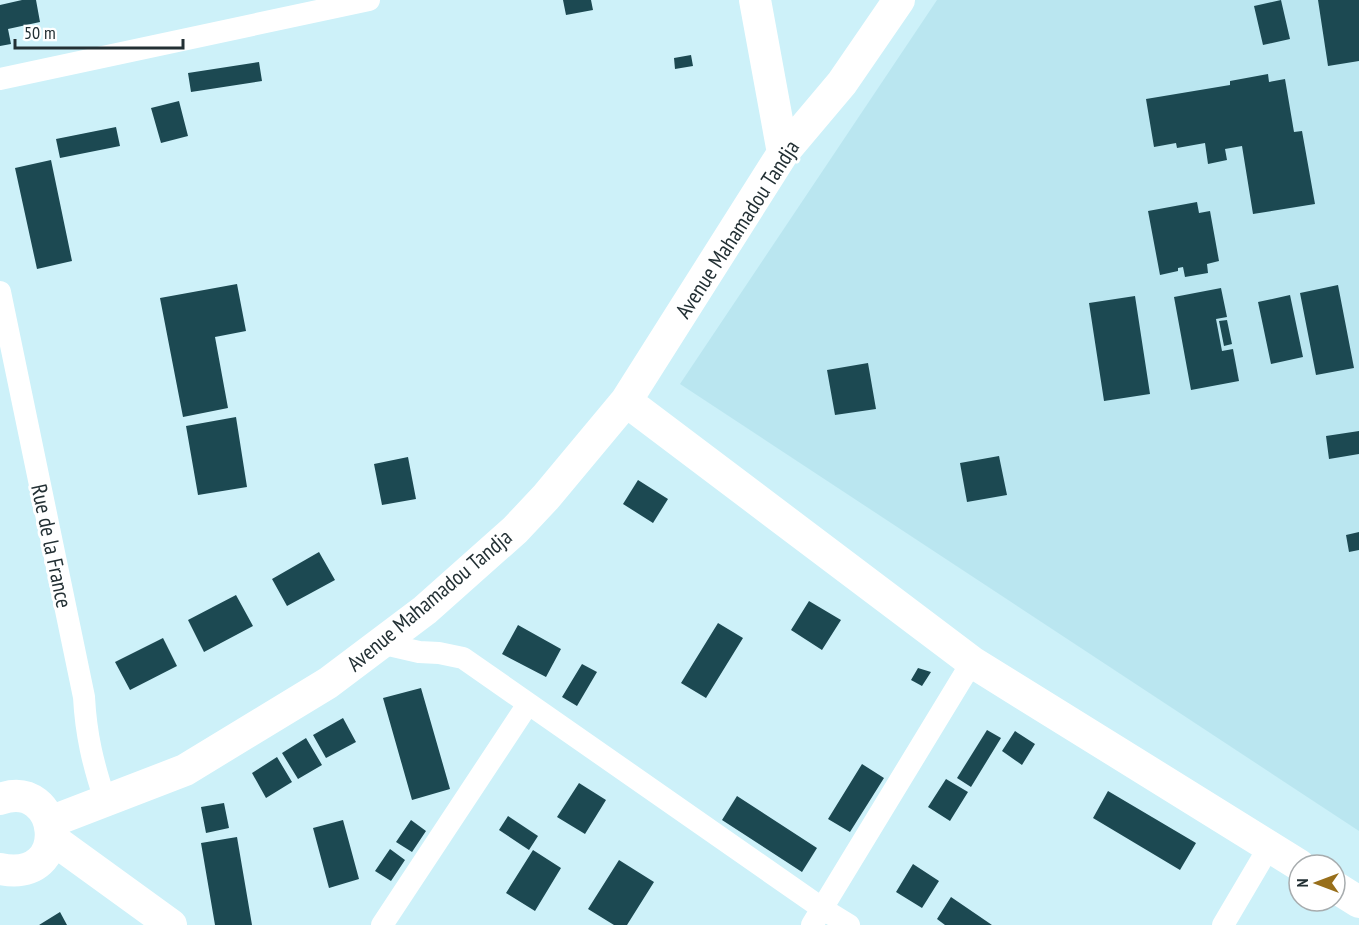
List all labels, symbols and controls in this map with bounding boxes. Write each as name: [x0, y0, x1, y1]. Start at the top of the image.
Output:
scale bar: [15, 12, 183, 50]
text: 50 m: [24, 21, 56, 44]
street label: Avenue Mahamadou Tandja: [669, 135, 805, 323]
street label: Rue de la France: [25, 482, 79, 610]
street label: Avenue Mahamadou Tandja: [341, 523, 517, 677]
north arrow: [1287, 853, 1347, 913]
text: N: [1292, 879, 1312, 887]

